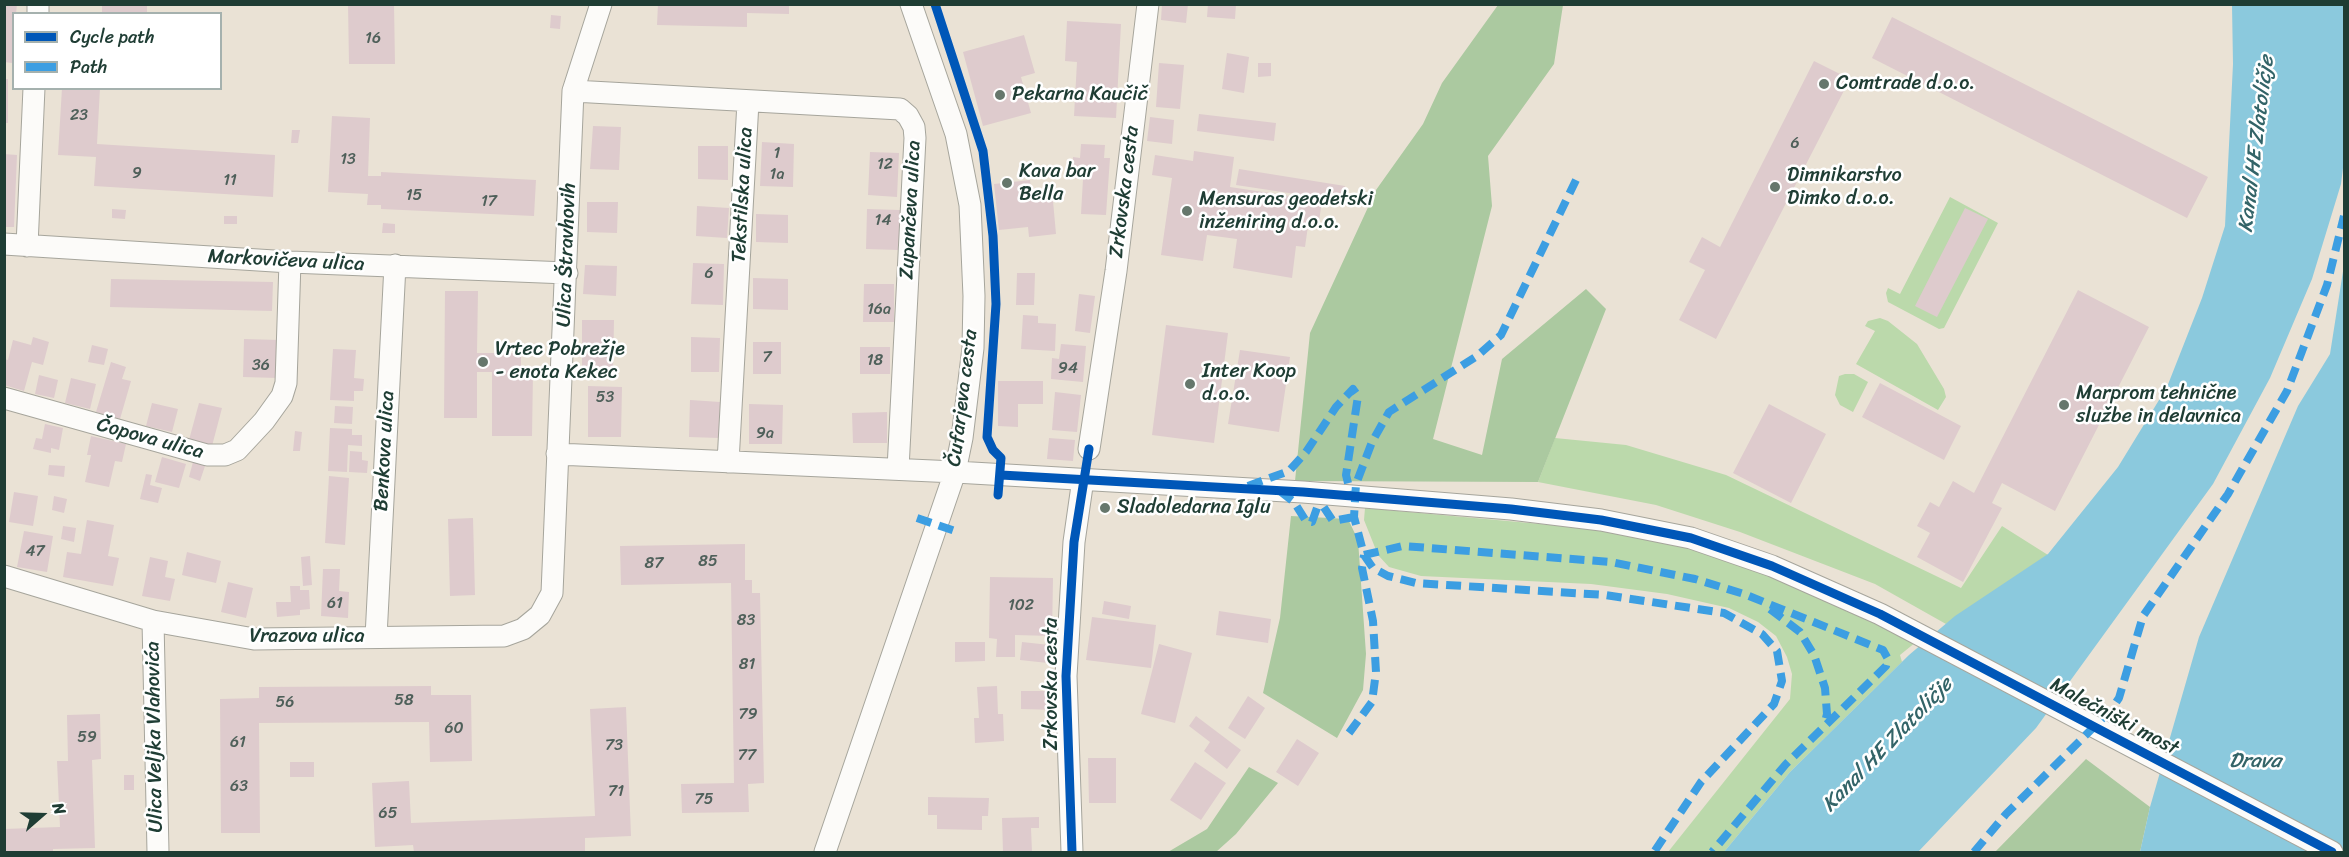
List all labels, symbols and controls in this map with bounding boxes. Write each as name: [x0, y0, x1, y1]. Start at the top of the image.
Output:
legend: [12, 12, 222, 90]
text: Cycle path: [70, 21, 154, 53]
house number: 16: [365, 29, 381, 49]
text: Path: [70, 51, 107, 83]
water label: Kanal HE Zlatoličje: [2234, 54, 2280, 234]
place label: Comtrade d.o.o.: [1836, 72, 1975, 96]
marker: Comtrade d.o.o.: [1817, 77, 1831, 91]
place label: Pekarna Kaučič: [1012, 83, 1148, 107]
marker: Pekarna Kaučič: [993, 88, 1007, 102]
house number: 23: [70, 106, 88, 126]
street label: Zrkovska cesta: [1105, 125, 1145, 259]
street label: Tekstilska ulica: [727, 127, 759, 263]
house number: 6: [1790, 134, 1800, 154]
street label: Zupančeva ulica: [895, 140, 927, 280]
house number: 1: [774, 144, 780, 164]
house number: 13: [340, 150, 356, 170]
house number: 12: [877, 155, 893, 175]
place label: Kava bar Bella: [1019, 160, 1095, 207]
house number: 9: [132, 164, 142, 184]
place label: Dimnikarstvo Dimko d.o.o.: [1787, 164, 1902, 211]
house number: 1a: [770, 165, 784, 185]
house number: 11: [223, 171, 237, 191]
marker: Kava bar Bella: [1000, 176, 1014, 190]
marker: Dimnikarstvo Dimko d.o.o.: [1768, 180, 1782, 194]
street label: Ulica Štravhovih: [552, 182, 582, 328]
house number: 15: [406, 186, 422, 206]
place label: Mensuras geodetski inženiring d.o.o.: [1199, 188, 1373, 235]
house number: 17: [481, 192, 497, 212]
marker: Mensuras geodetski inženiring d.o.o.: [1180, 204, 1194, 218]
house number: 14: [875, 211, 891, 231]
street label: Markovičeva ulica: [207, 245, 365, 277]
house number: 6: [704, 264, 714, 284]
house number: 16a: [867, 300, 891, 320]
street label: Čufarjeva cesta: [943, 328, 983, 468]
place label: Vrtec Pobrežje - enota Kekec: [495, 338, 625, 385]
house number: 7: [762, 348, 772, 368]
house number: 18: [867, 351, 883, 371]
marker: Vrtec Pobrežje - enota Kekec: [476, 355, 490, 369]
house number: 36: [252, 356, 270, 376]
house number: 94: [1058, 359, 1078, 379]
place label: Inter Koop d.o.o.: [1202, 360, 1296, 407]
marker: Inter Koop d.o.o.: [1183, 377, 1197, 391]
place label: Marprom tehnične službe in delavnica: [2076, 382, 2241, 429]
house number: 53: [596, 388, 614, 408]
street label: Benkova ulica: [370, 390, 400, 512]
marker: Marprom tehnične službe in delavnica: [2057, 398, 2071, 412]
street label: Čopova ulica: [94, 413, 206, 465]
house number: 9a: [756, 424, 774, 444]
place label: Sladoledarna Iglu: [1117, 496, 1271, 520]
marker: Sladoledarna Iglu: [1098, 501, 1112, 515]
house number: 47: [25, 542, 45, 562]
house number: 85: [698, 552, 718, 572]
house number: 87: [645, 554, 663, 574]
house number: 61: [327, 594, 343, 614]
house number: 102: [1008, 596, 1034, 616]
house number: 83: [737, 611, 755, 631]
street label: Zrkovska cesta: [1040, 618, 1064, 750]
street label: Vrazova ulica: [249, 625, 365, 649]
street label: Ulica Veljka Vlahovića: [141, 641, 169, 833]
house number: 81: [739, 655, 755, 675]
water label: Kanal HE Zlatoličje: [1817, 672, 1959, 818]
street label: Malečniški most: [2046, 673, 2182, 761]
house number: 58: [394, 691, 414, 711]
house number: 56: [276, 693, 294, 713]
house number: 79: [739, 705, 757, 725]
house number: 60: [444, 719, 464, 739]
house number: 59: [77, 728, 97, 748]
house number: 61: [230, 733, 246, 753]
house number: 73: [605, 736, 623, 756]
house number: 77: [738, 746, 756, 766]
water label: Drava: [2229, 749, 2281, 775]
house number: 63: [230, 777, 248, 797]
house number: 71: [608, 782, 624, 802]
north arrow: [12, 785, 72, 845]
house number: 75: [695, 790, 713, 810]
text: N: [44, 799, 75, 819]
house number: 65: [379, 804, 397, 824]

